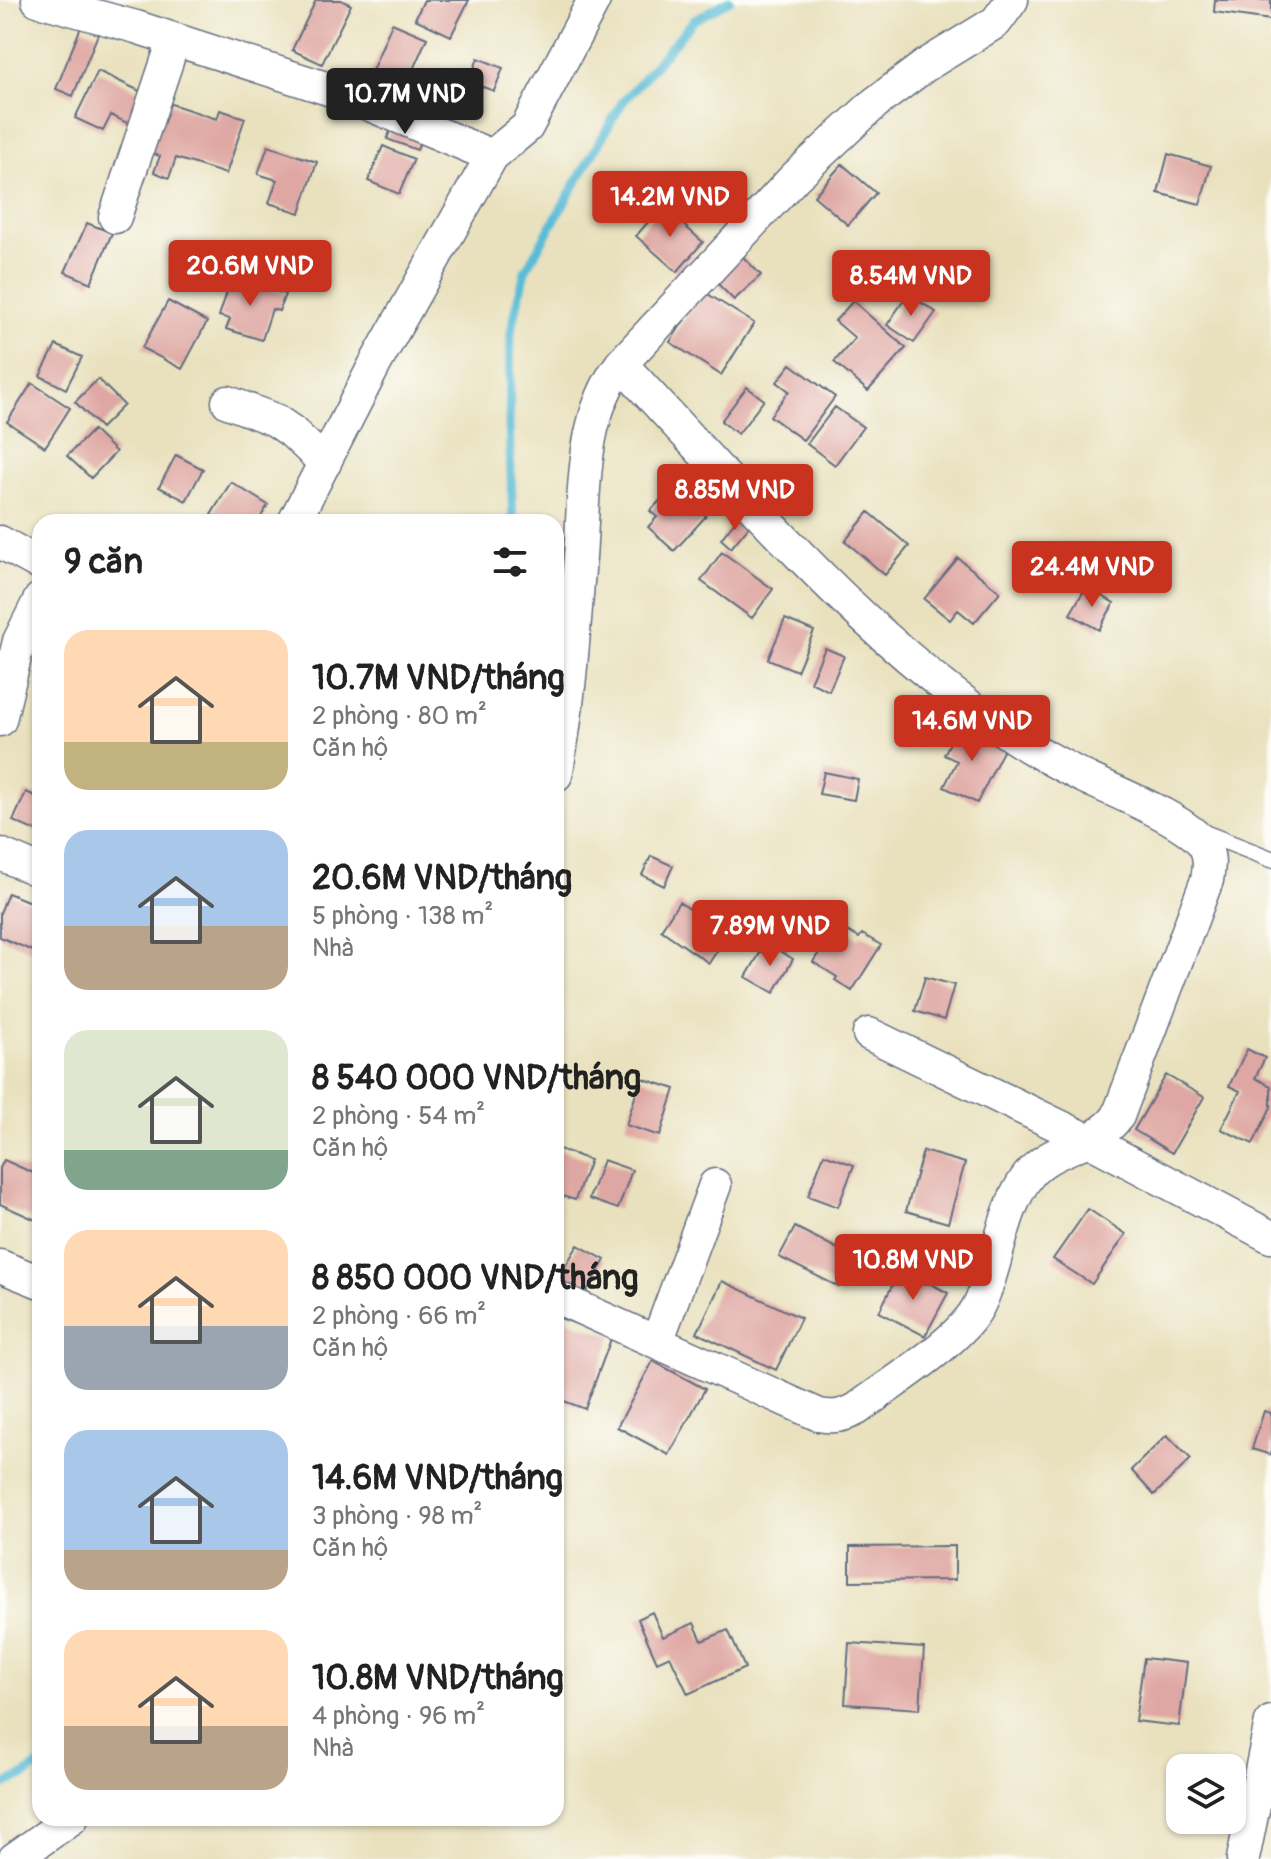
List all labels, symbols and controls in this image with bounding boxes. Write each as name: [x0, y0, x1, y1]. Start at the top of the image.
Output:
pin: 10.7M VND: [313, 68, 497, 136]
text: 10.7M VND: [344, 78, 466, 110]
pin: 14.2M VND: [578, 171, 762, 239]
text: 14.2M VND: [610, 181, 730, 213]
pin: 20.6M VND: [158, 240, 342, 308]
text: 20.6M VND: [187, 250, 313, 282]
pin: 8.54M VND: [819, 250, 1003, 318]
text: 8.54M VND: [850, 260, 972, 292]
pin: 8.85M VND: [643, 464, 827, 532]
text: 8.85M VND: [675, 474, 795, 506]
icon: filters: [488, 540, 532, 584]
text: 9 căn: [64, 541, 143, 584]
pin: 24.4M VND: [1000, 541, 1184, 609]
text: 24.4M VND: [1030, 551, 1154, 583]
text: 10.7M VND/tháng: [312, 657, 565, 700]
icon: home: [128, 662, 224, 758]
pin: 14.6M VND: [880, 695, 1064, 763]
text: 2 phòng · 80 m²: [312, 700, 487, 732]
text: 14.6M VND: [912, 705, 1032, 737]
text: Căn hộ: [312, 732, 388, 764]
text: 20.6M VND/tháng: [312, 857, 572, 900]
icon: home: [128, 862, 224, 958]
text: 5 phòng · 138 m²: [312, 900, 493, 932]
pin: 7.89M VND: [678, 900, 862, 968]
text: 7.89M VND: [710, 910, 830, 942]
text: Nhà: [312, 932, 354, 964]
text: 8 540 000 VND/tháng: [312, 1057, 641, 1100]
icon: home: [128, 1062, 224, 1158]
text: 2 phòng · 54 m²: [312, 1100, 485, 1132]
text: Căn hộ: [312, 1132, 388, 1164]
pin: 10.8M VND: [821, 1234, 1005, 1302]
text: 10.8M VND: [853, 1244, 973, 1276]
text: 8 850 000 VND/tháng: [312, 1257, 638, 1300]
icon: home: [128, 1262, 224, 1358]
text: 2 phòng · 66 m²: [312, 1300, 486, 1332]
text: Căn hộ: [312, 1332, 388, 1364]
text: 14.6M VND/tháng: [312, 1457, 563, 1500]
icon: home: [128, 1462, 224, 1558]
text: 3 phòng · 98 m²: [312, 1500, 482, 1532]
text: Căn hộ: [312, 1532, 388, 1564]
text: 10.8M VND/tháng: [312, 1657, 564, 1700]
icon: home: [128, 1662, 224, 1758]
text: 4 phòng · 96 m²: [312, 1700, 485, 1732]
text: Nhà: [312, 1732, 354, 1764]
map controls: [1166, 1754, 1246, 1834]
button: layers: [1166, 1754, 1246, 1834]

